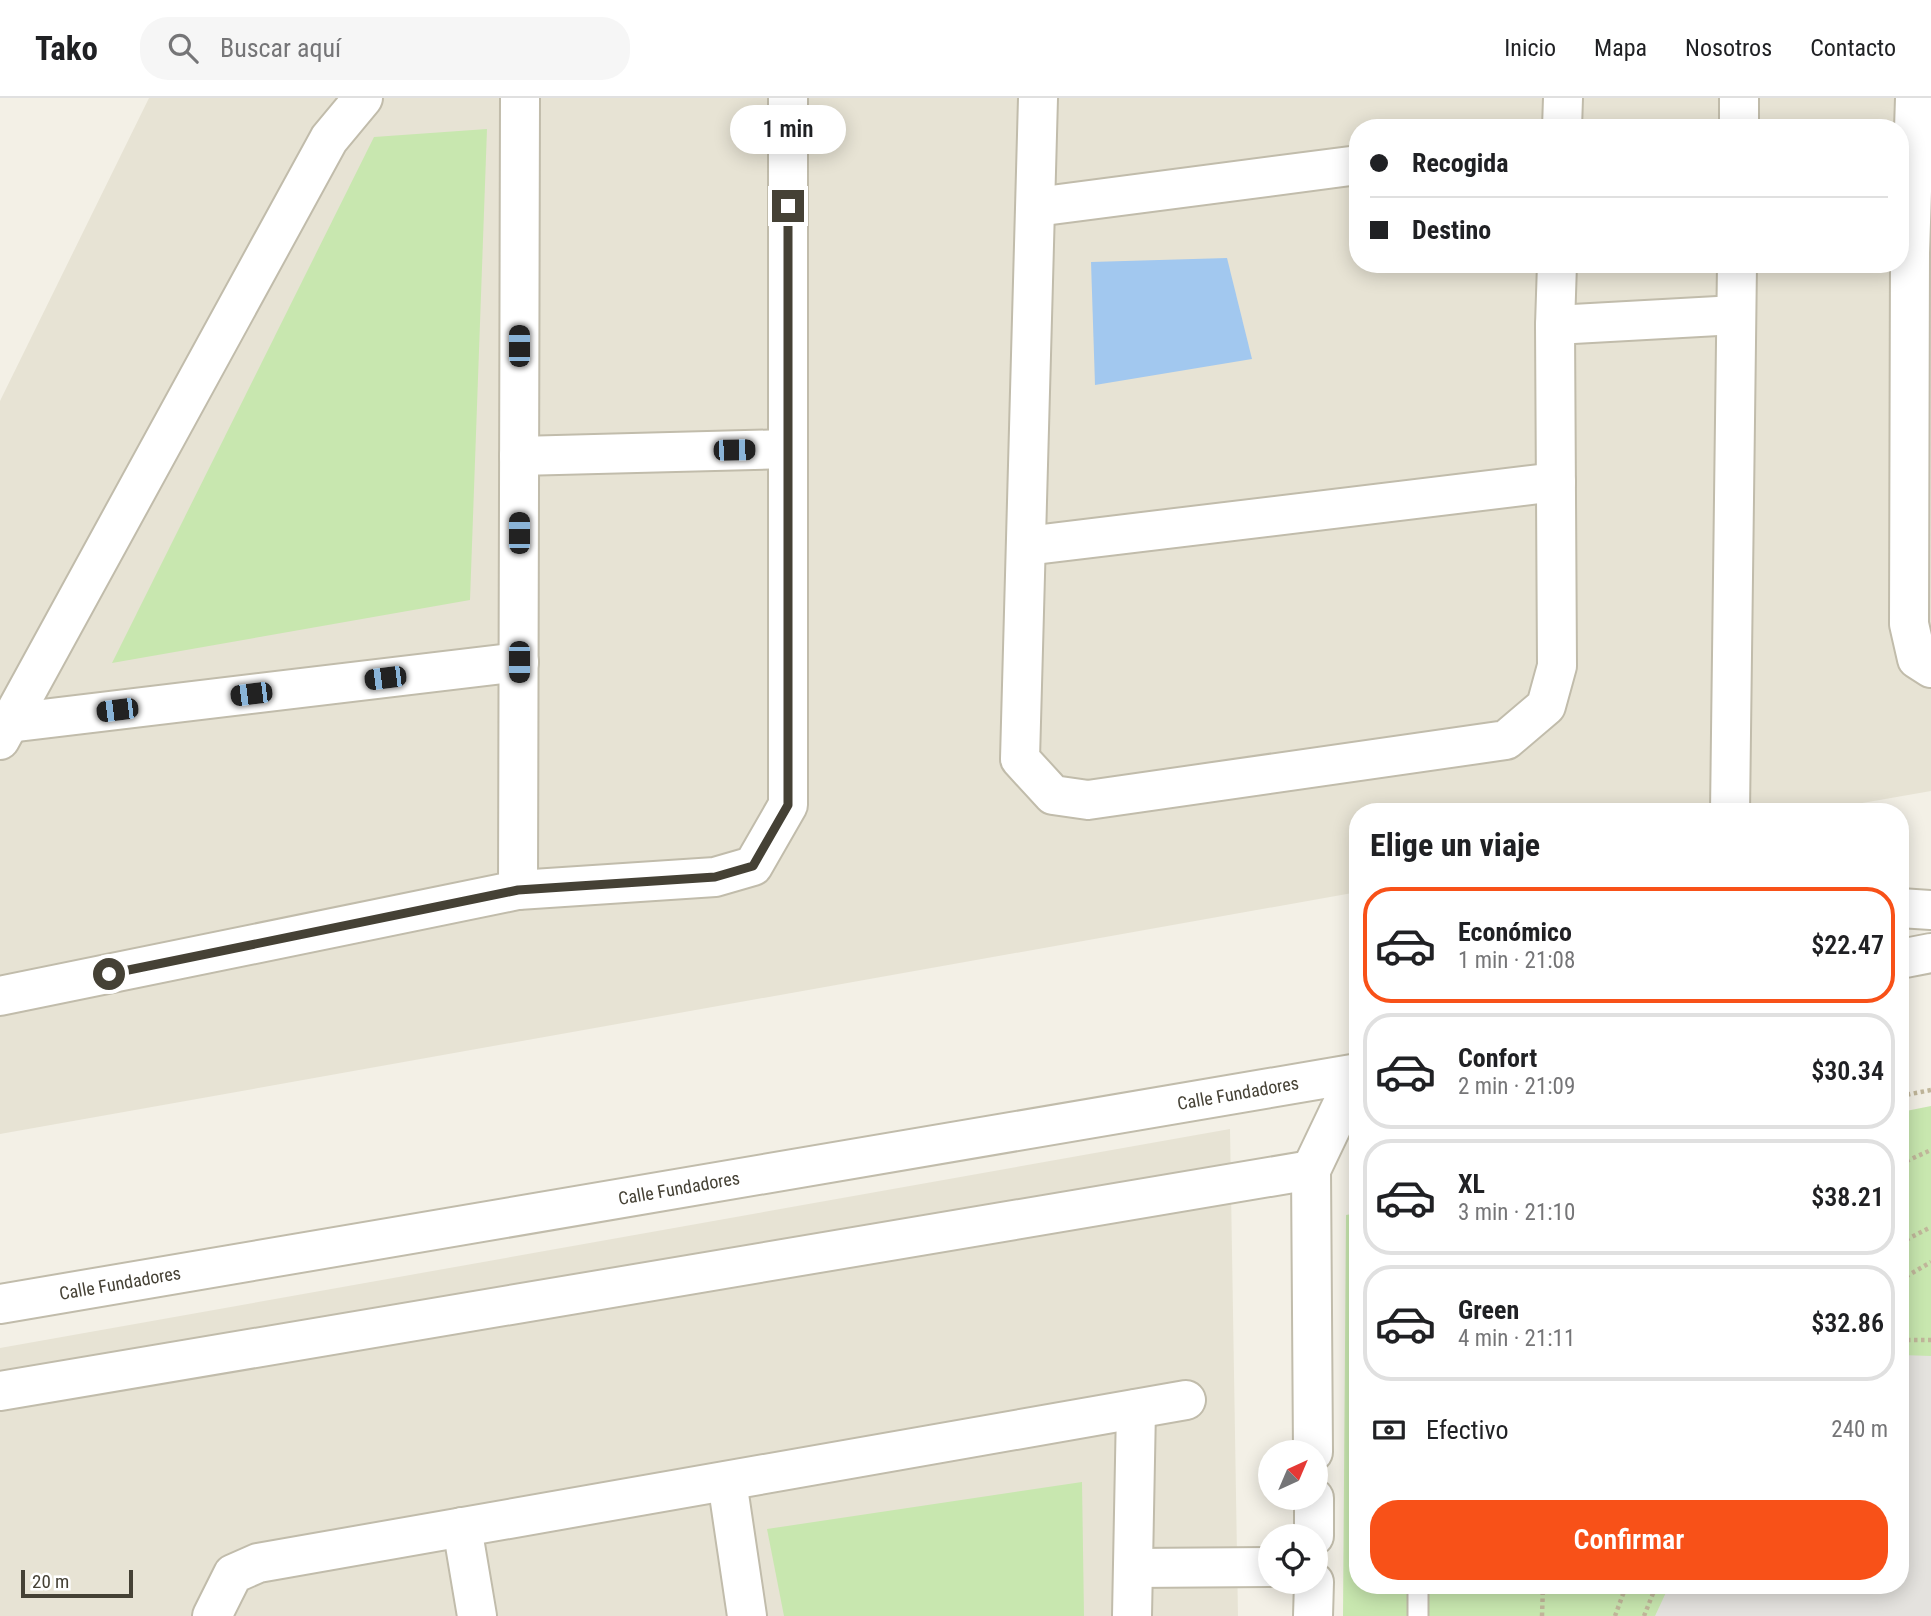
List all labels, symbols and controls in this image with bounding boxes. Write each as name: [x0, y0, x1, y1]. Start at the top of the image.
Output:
search box: [140, 17, 630, 80]
text: Tako: [35, 29, 98, 68]
icon: search: [164, 29, 202, 67]
text: Buscar aquí: [220, 33, 341, 63]
text: Inicio: [1504, 34, 1556, 62]
text: Mapa: [1594, 34, 1647, 62]
text: Nosotros: [1685, 34, 1772, 62]
text: Contacto: [1810, 34, 1896, 62]
callout: 1 min: [730, 105, 846, 154]
text: 1 min: [763, 116, 813, 143]
text: Recogida: [1412, 148, 1509, 178]
route end: [772, 190, 804, 222]
text: Destino: [1412, 215, 1491, 245]
car: [509, 325, 530, 367]
car: [713, 439, 756, 461]
car: [509, 512, 530, 554]
car: [509, 641, 530, 683]
car: [363, 665, 408, 691]
car: [229, 681, 274, 707]
car: [95, 697, 140, 723]
text: Elige un viaje: [1370, 826, 1540, 864]
icon: car: [1374, 914, 1437, 977]
text: Económico: [1458, 917, 1572, 947]
text: $22.47: [1811, 930, 1884, 960]
text: 1 min · 21:08: [1458, 947, 1575, 974]
route start: [93, 958, 125, 990]
icon: car: [1374, 1040, 1437, 1103]
text: Confort: [1458, 1043, 1537, 1073]
text: $30.34: [1811, 1056, 1884, 1086]
street label: Calle Fundadores: [1176, 1072, 1300, 1114]
text: 2 min · 21:09: [1458, 1073, 1575, 1100]
icon: car: [1374, 1166, 1437, 1229]
street label: Calle Fundadores: [617, 1167, 741, 1209]
text: XL: [1458, 1169, 1485, 1199]
text: $38.21: [1811, 1182, 1884, 1212]
text: 3 min · 21:10: [1458, 1199, 1575, 1226]
street label: Calle Fundadores: [58, 1262, 182, 1304]
icon: car: [1374, 1292, 1437, 1355]
text: Green: [1458, 1295, 1519, 1325]
text: $32.86: [1811, 1308, 1884, 1338]
text: 4 min · 21:11: [1458, 1325, 1575, 1352]
icon: cash: [1370, 1411, 1408, 1449]
text: Efectivo: [1426, 1415, 1508, 1445]
text: 240 m: [1831, 1416, 1888, 1443]
north arrow: [1258, 1440, 1328, 1510]
map controls: [1258, 1440, 1328, 1594]
button: Confirmar: [1370, 1500, 1888, 1580]
button: locate: [1258, 1524, 1328, 1594]
scale bar: [21, 1567, 133, 1599]
text: 20 m: [32, 1570, 69, 1593]

